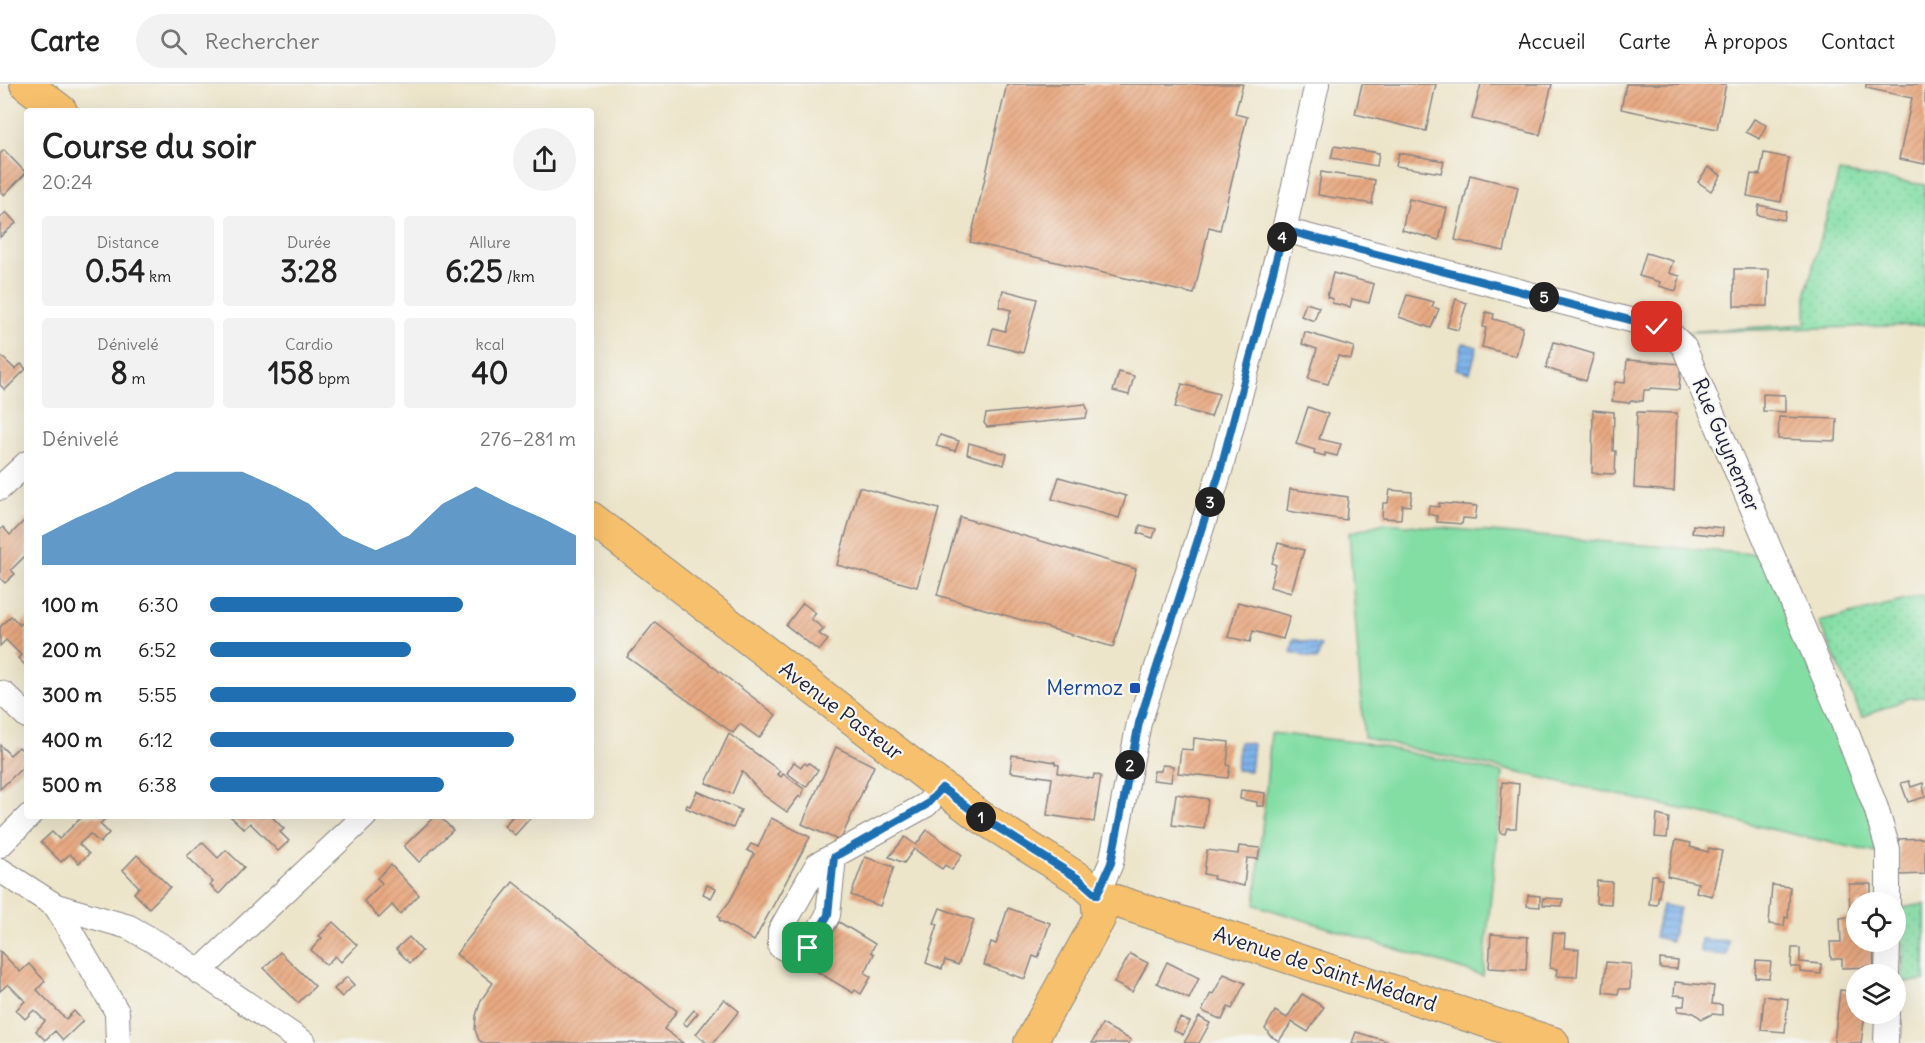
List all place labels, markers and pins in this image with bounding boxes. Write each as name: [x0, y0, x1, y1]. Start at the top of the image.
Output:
pin: 4: [1267, 222, 1297, 252]
pin: 5: [1529, 282, 1559, 312]
pin: [1631, 301, 1682, 352]
pin: 3: [1195, 487, 1225, 517]
place label: Mermoz: [1046, 674, 1123, 701]
marker: Mermoz: [1128, 681, 1142, 695]
pin: 2: [1115, 750, 1145, 780]
pin: 1: [966, 802, 996, 832]
pin: [782, 922, 833, 973]

